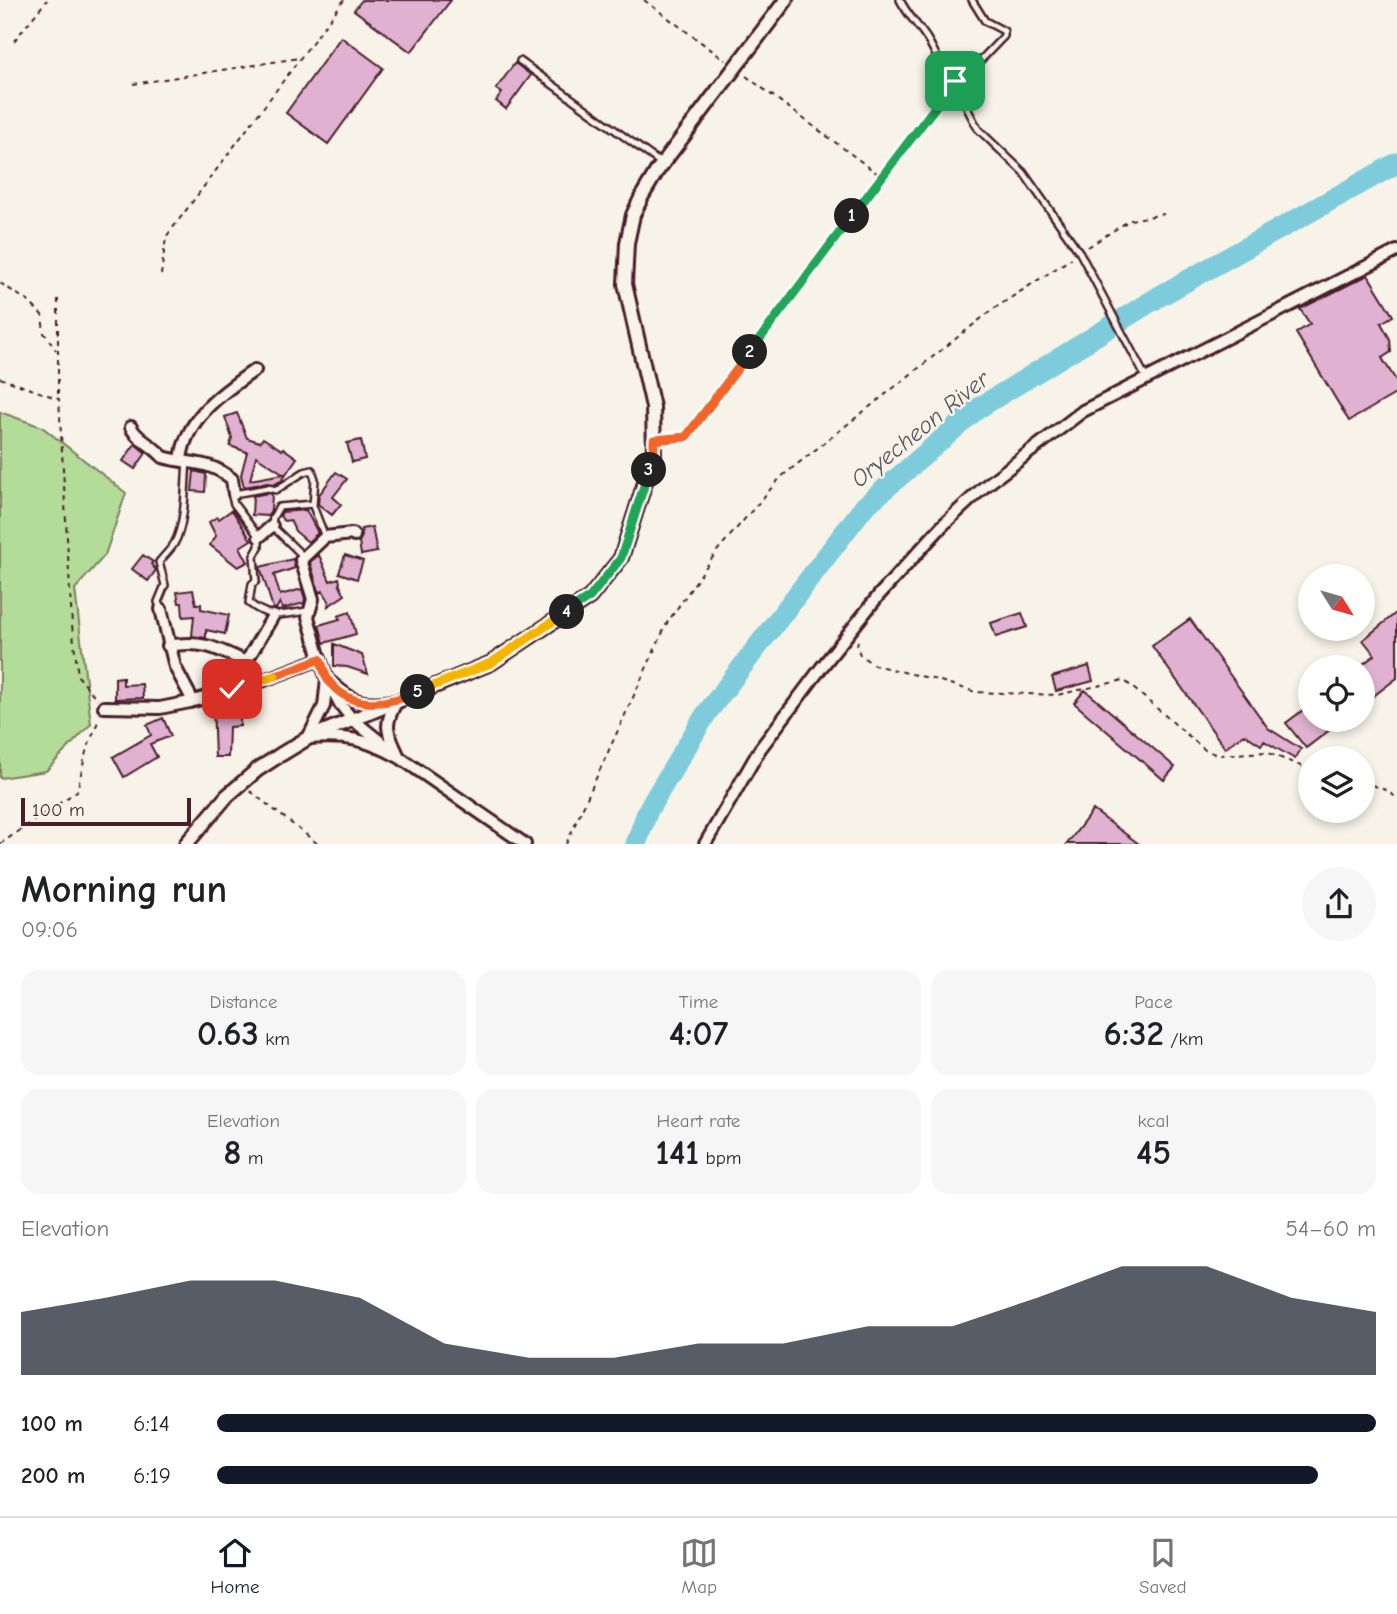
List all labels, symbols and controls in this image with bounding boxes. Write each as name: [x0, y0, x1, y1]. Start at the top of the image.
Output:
pin: [925, 51, 985, 111]
icon: arrive: [936, 62, 974, 100]
pin: 1: [834, 198, 870, 234]
text: 1: [848, 204, 855, 226]
pin: 2: [732, 334, 768, 370]
text: 2: [745, 340, 754, 362]
water label: Oryecheon River: [845, 364, 996, 493]
pin: 3: [632, 452, 666, 488]
text: 3: [644, 458, 653, 480]
north arrow: [1298, 564, 1376, 640]
map controls: [1298, 564, 1375, 823]
pin: 4: [550, 594, 584, 630]
text: 4: [562, 600, 571, 622]
button: locate: [1298, 655, 1375, 732]
pin: [202, 659, 262, 719]
icon: check: [213, 670, 251, 708]
pin: 5: [400, 674, 436, 710]
text: 5: [412, 680, 423, 702]
button: layers: [1298, 746, 1375, 823]
scale bar: [21, 795, 191, 827]
text: 100 m: [32, 799, 85, 821]
button: share: [1302, 867, 1376, 941]
text: Morning run: [21, 868, 227, 912]
text: 09:06: [21, 916, 78, 943]
text: Distance: [209, 991, 278, 1013]
text: Time: [679, 991, 718, 1013]
text: Pace: [1134, 991, 1173, 1013]
text: 0.63: [197, 1013, 259, 1054]
text: 4:07: [669, 1013, 728, 1054]
text: 6:32: [1104, 1013, 1164, 1054]
text: km: [259, 1028, 290, 1050]
text: /km: [1164, 1028, 1203, 1050]
text: Elevation: [207, 1110, 280, 1132]
text: Heart rate: [657, 1110, 740, 1132]
text: kcal: [1138, 1110, 1169, 1132]
text: 8: [224, 1132, 241, 1173]
text: 141: [656, 1132, 699, 1173]
text: 45: [1136, 1132, 1171, 1173]
text: m: [241, 1147, 263, 1169]
text: bpm: [699, 1147, 741, 1169]
text: Elevation: [21, 1215, 109, 1242]
text: 54–60 m: [1285, 1215, 1376, 1242]
text: 100 m: [21, 1410, 83, 1437]
text: 6:14: [133, 1410, 170, 1437]
text: 200 m: [21, 1462, 85, 1489]
text: 6:19: [133, 1462, 171, 1489]
tab: Home: [210, 1534, 259, 1598]
tab: Map: [680, 1534, 718, 1598]
tab: Saved: [1139, 1534, 1187, 1598]

